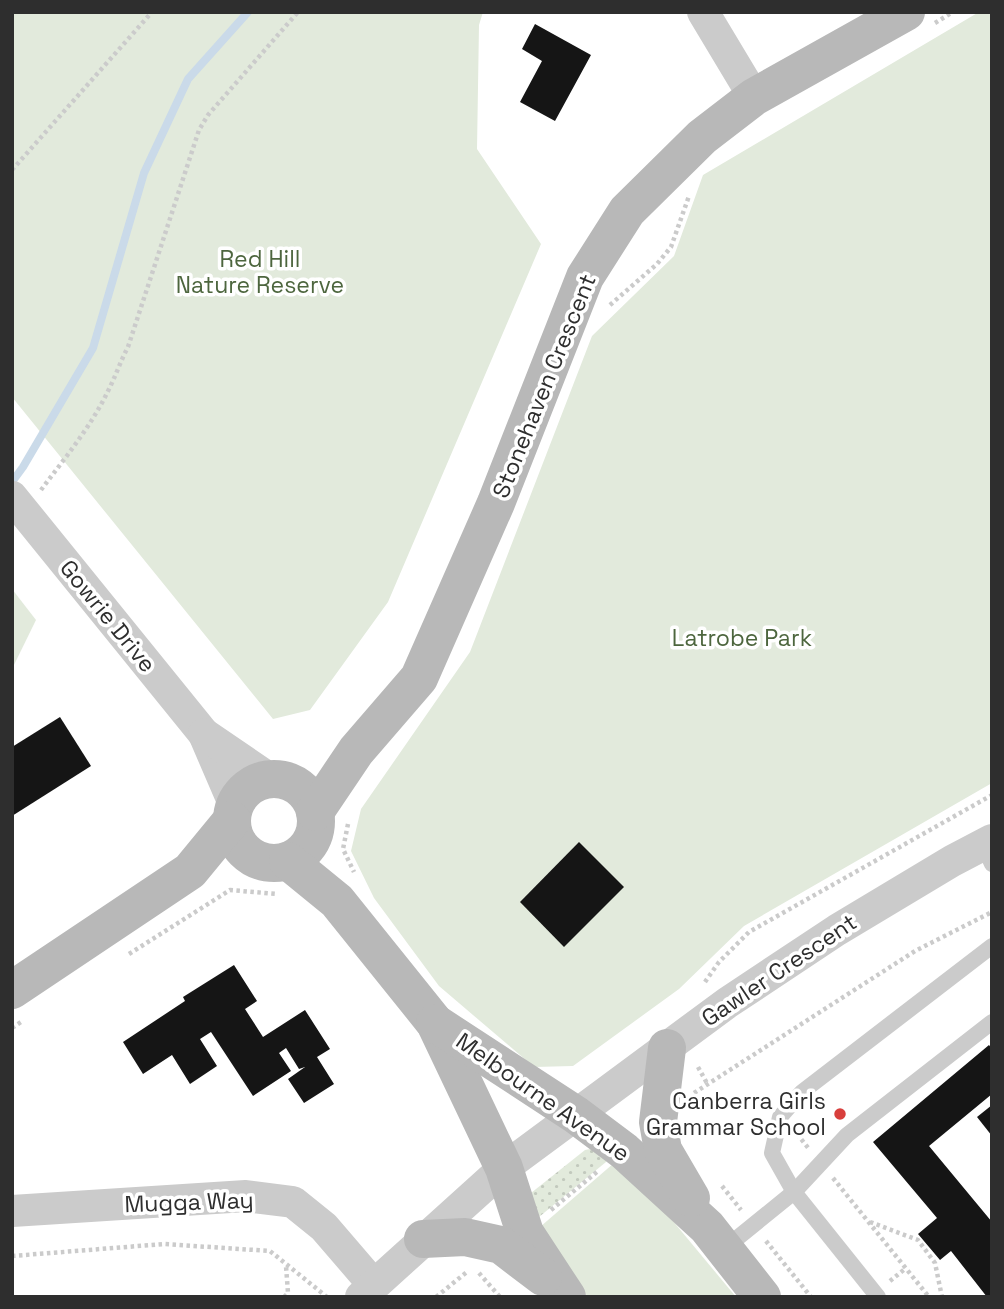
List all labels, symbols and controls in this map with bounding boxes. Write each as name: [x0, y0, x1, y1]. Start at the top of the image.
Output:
park label: Red Hill Nature Reserve: [176, 244, 344, 300]
street label: Stonehaven Crescent: [485, 270, 603, 502]
street label: Gowrie Drive: [53, 554, 163, 678]
park label: Latrobe Park: [672, 623, 812, 653]
street label: Gawler Crescent: [696, 907, 862, 1033]
street label: Melbourne Avenue: [450, 1026, 636, 1168]
place label: Canberra Girls Grammar School: [646, 1086, 826, 1142]
marker: Canberra Girls Grammar School: [832, 1106, 848, 1122]
street label: Mugga Way: [124, 1185, 254, 1219]

